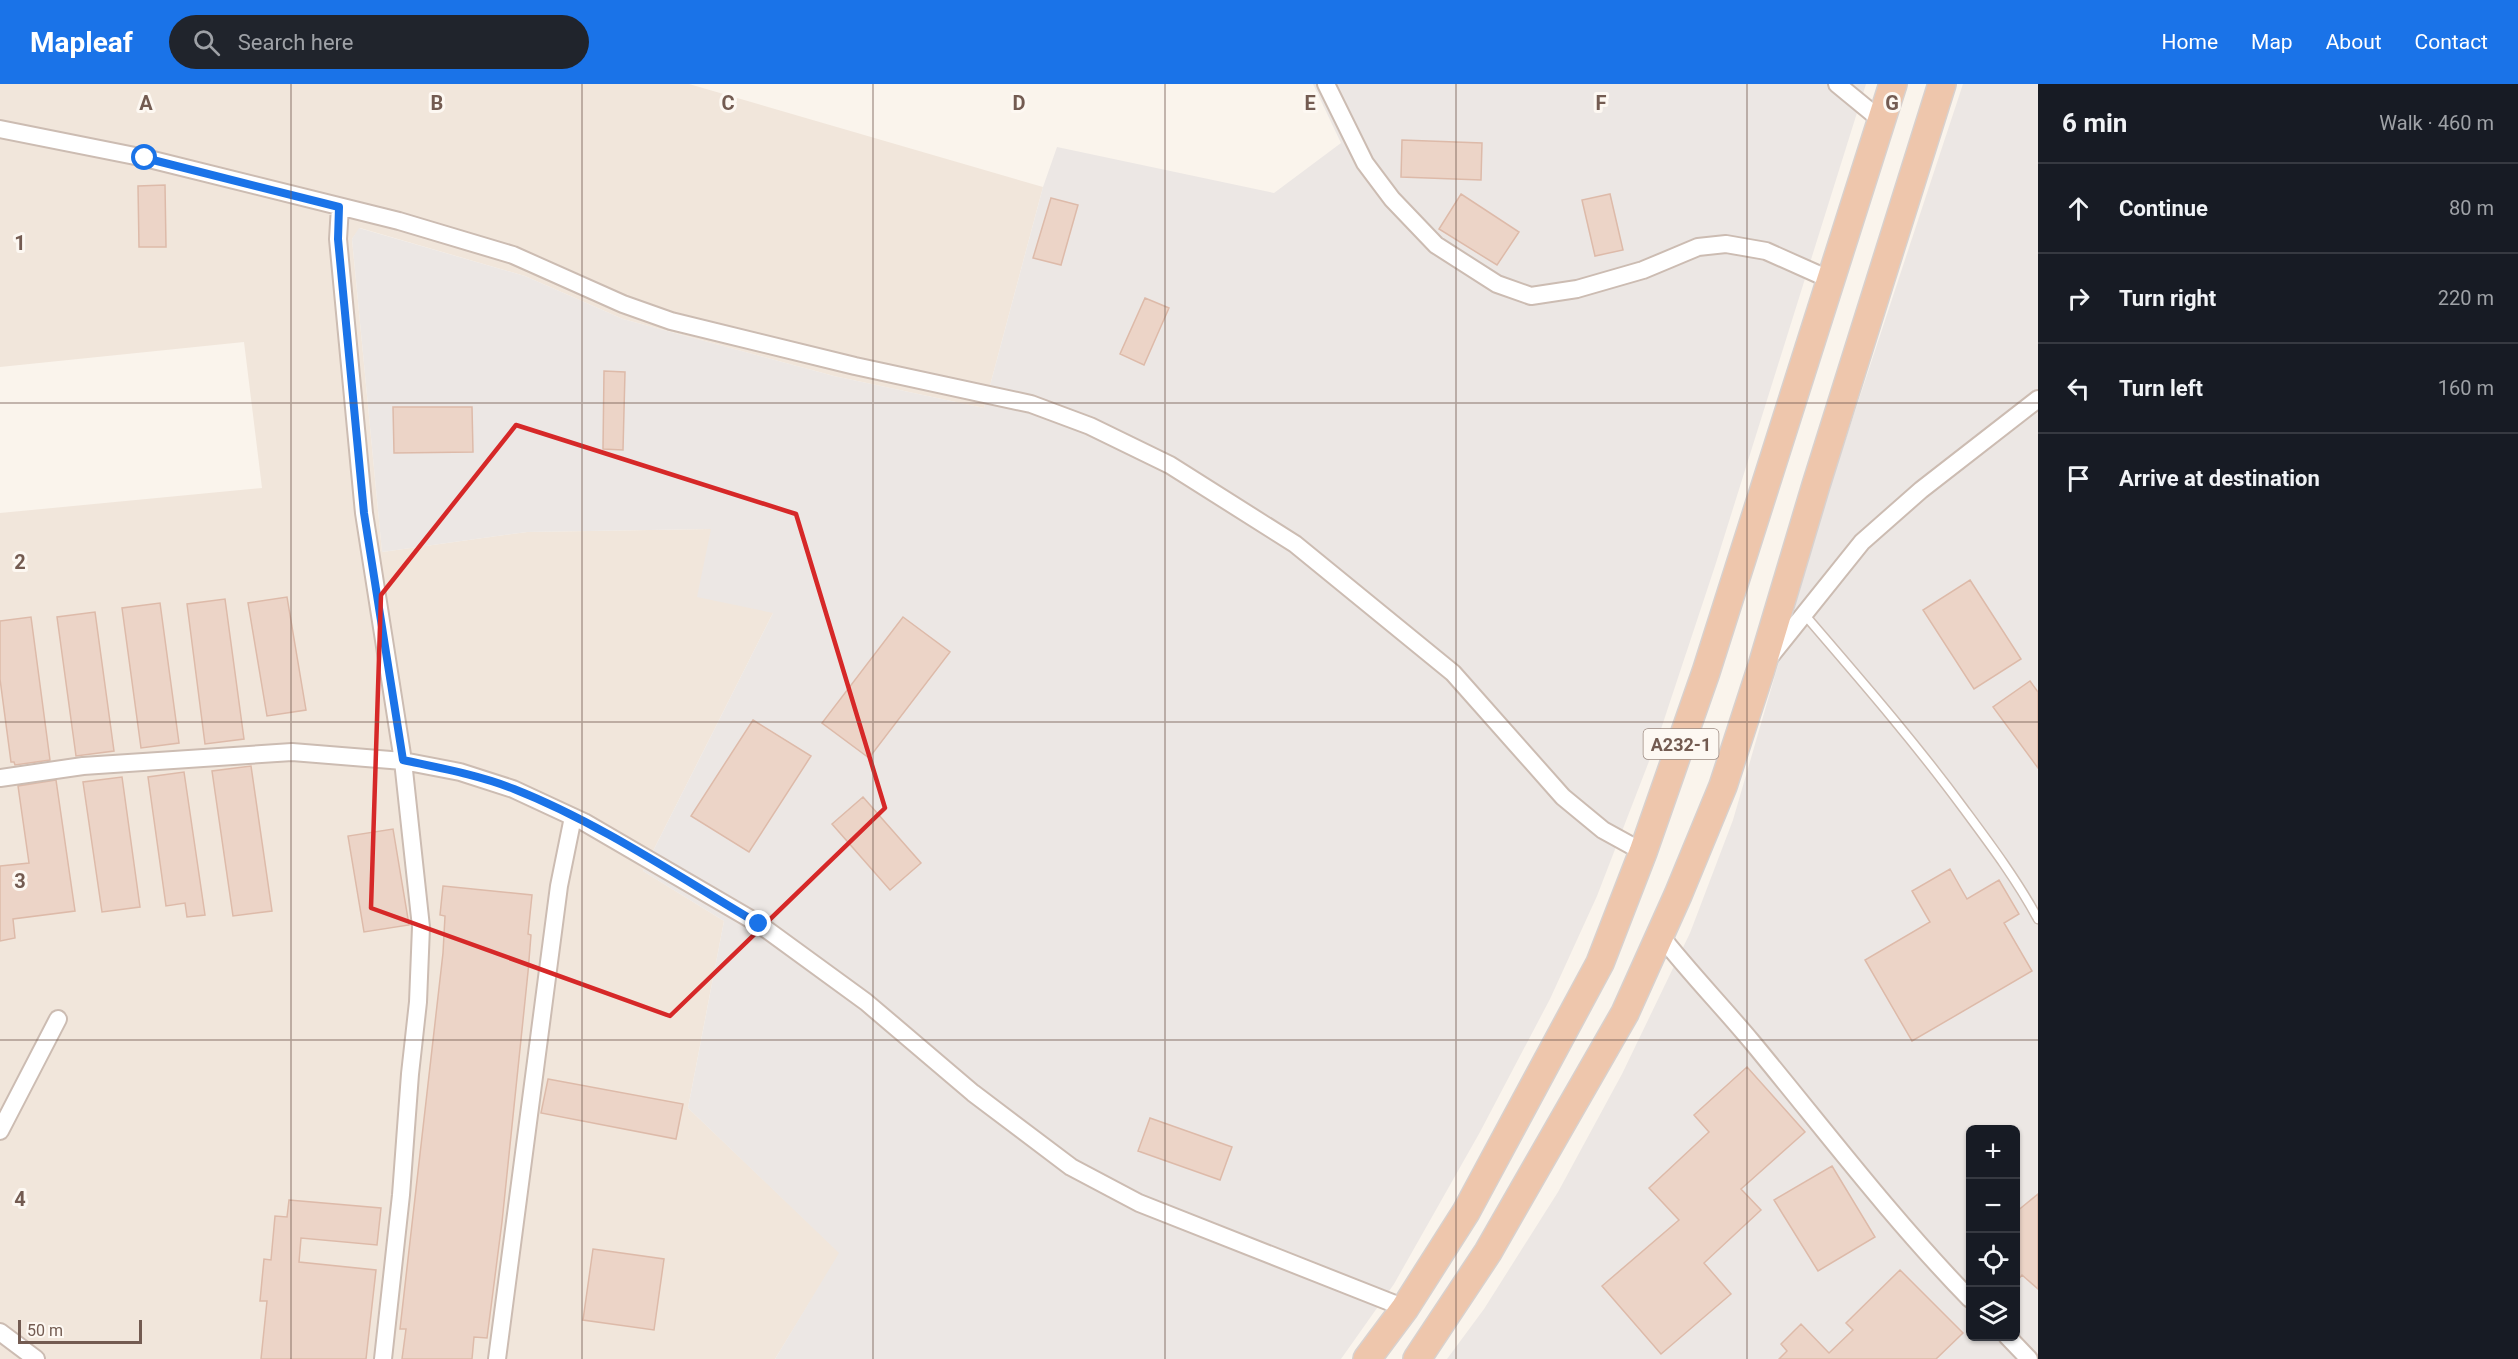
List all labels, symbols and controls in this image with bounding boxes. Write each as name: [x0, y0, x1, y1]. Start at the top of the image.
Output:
search box: [169, 15, 589, 69]
text: Mapleaf: [30, 26, 133, 59]
icon: search: [190, 26, 223, 59]
text: Search here: [238, 30, 354, 55]
text: Home: [2162, 30, 2218, 54]
text: Map: [2251, 30, 2293, 54]
text: About: [2326, 30, 2382, 54]
text: Contact: [2415, 30, 2488, 54]
text: A: [139, 91, 153, 115]
text: B: [431, 91, 443, 115]
text: C: [721, 91, 735, 115]
text: D: [1013, 91, 1026, 115]
text: E: [1304, 91, 1316, 115]
text: F: [1596, 91, 1607, 115]
text: G: [1885, 91, 1899, 115]
text: 6 min: [2062, 108, 2127, 138]
text: Walk · 460 m: [2379, 111, 2494, 135]
route start: [131, 144, 157, 170]
icon: ahead: [2062, 192, 2095, 225]
text: Continue: [2119, 196, 2208, 221]
text: 80 m: [2449, 196, 2494, 220]
text: 1: [14, 231, 26, 255]
icon: right: [2062, 282, 2095, 315]
text: Turn right: [2119, 286, 2216, 311]
text: 220 m: [2438, 286, 2494, 310]
icon: left: [2062, 372, 2095, 405]
text: Turn left: [2119, 376, 2203, 401]
text: 160 m: [2438, 376, 2494, 400]
icon: arrive: [2062, 462, 2095, 495]
text: Arrive at destination: [2119, 466, 2320, 491]
text: 2: [14, 550, 26, 574]
road number: A232-1: [1644, 729, 1718, 759]
text: 3: [14, 869, 26, 893]
route end: [745, 910, 771, 936]
map controls: [1966, 1125, 2020, 1341]
button: +: [1966, 1125, 2020, 1179]
button: −: [1966, 1179, 2020, 1233]
text: 4: [14, 1187, 26, 1211]
button: locate: [1966, 1233, 2020, 1287]
button: layers: [1966, 1287, 2020, 1341]
scale bar: [18, 1317, 142, 1344]
text: 50 m: [27, 1321, 63, 1340]

